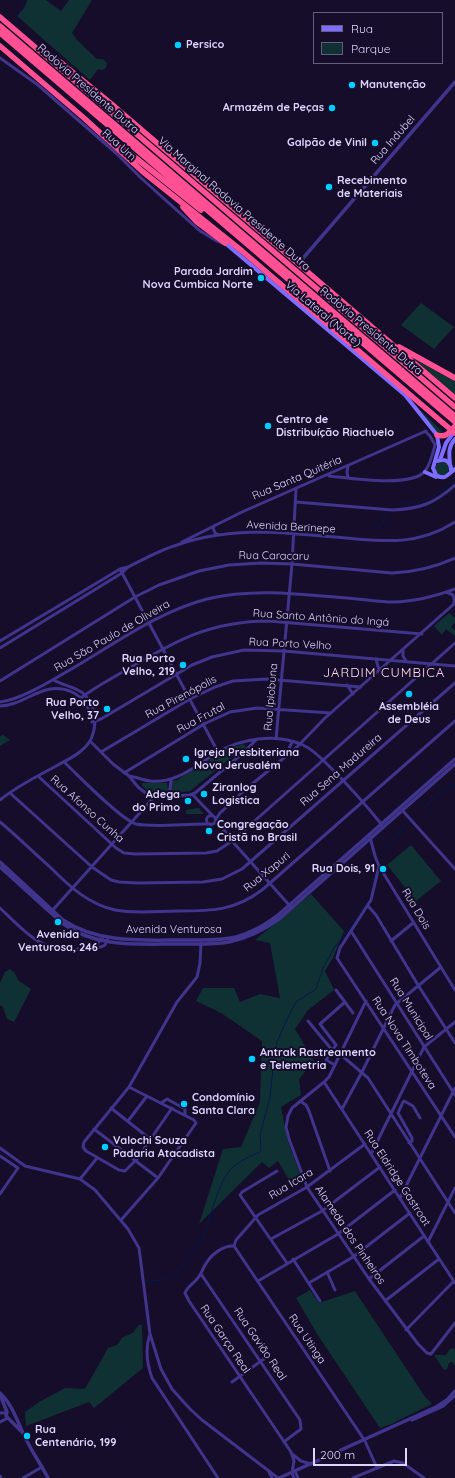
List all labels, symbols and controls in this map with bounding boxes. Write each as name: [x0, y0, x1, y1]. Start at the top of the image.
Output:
legend: [313, 12, 443, 64]
text: Rua: [351, 21, 373, 36]
place label: Persico: [186, 38, 224, 52]
marker: Persico: [173, 40, 183, 50]
street label: Rodovia Presidente Dutra: [35, 41, 141, 137]
text: Parque: [351, 41, 391, 56]
place label: Manutenção: [360, 78, 426, 92]
marker: Manutenção: [347, 80, 357, 90]
place label: Armazém de Peças: [223, 101, 324, 115]
marker: Armazém de Peças: [327, 103, 337, 113]
street label: Rua Indubel: [368, 113, 418, 167]
street label: Rua Um: [99, 126, 139, 164]
street label: Via Marginal Rodovia Presidente Dutra: [155, 134, 313, 274]
place label: Galpão de Vinil: [287, 136, 367, 150]
marker: Galpão de Vinil: [370, 138, 380, 148]
place label: Recebimento de Materiais: [337, 174, 407, 200]
marker: Recebimento de Materiais: [324, 182, 334, 192]
place label: Parada Jardim Nova Cumbica Norte: [143, 265, 253, 291]
marker: Parada Jardim Nova Cumbica Norte: [256, 273, 266, 283]
street label: Via Lateral (Norte): [282, 278, 364, 350]
street label: Rodovia Presidente Dutra: [317, 284, 425, 378]
place label: Centro de Distribuíção Riachuelo: [276, 413, 394, 439]
marker: Centro de Distribuíção Riachuelo: [263, 421, 273, 431]
street label: Rua Santa Quitéria: [250, 453, 344, 503]
street label: Avenida Berinepe: [246, 518, 336, 536]
street label: Rua Caracaru: [239, 549, 309, 563]
street label: Rua São Paulo de Oliveira: [52, 597, 172, 675]
street label: Rua Santo Antônio do Ingá: [252, 607, 390, 629]
street label: Rua Porto Velho: [248, 635, 332, 653]
place label: Rua Porto Velho, 219: [122, 652, 175, 678]
marker: Rua Porto Velho, 219: [178, 660, 188, 670]
street label: Rua Ipiobuna: [261, 663, 281, 731]
district label: JARDIM CUMBICA: [323, 665, 445, 681]
street label: Rua Pirenópolis: [143, 673, 219, 721]
marker: Assembléia de Deus: [404, 689, 414, 699]
place label: Rua Porto Velho, 37: [46, 696, 99, 722]
street label: Rua Frutal: [175, 700, 227, 736]
place label: Assembléia de Deus: [379, 700, 439, 726]
marker: Rua Porto Velho, 37: [102, 704, 112, 714]
street label: Rua Sena Madureira: [297, 731, 385, 809]
place label: Igreja Presbiteriana Nova Jerusalém: [194, 746, 299, 772]
marker: Igreja Presbiteriana Nova Jerusalém: [181, 754, 191, 764]
street label: Rua Afonso Cunha: [48, 773, 126, 845]
place label: Ziranlog Logistica: [212, 781, 260, 807]
place label: Adega do Primo: [132, 788, 180, 814]
marker: Ziranlog Logistica: [199, 789, 209, 799]
marker: Adega do Primo: [183, 796, 193, 806]
place label: Congregação Cristã no Brasil: [217, 818, 297, 844]
marker: Congregação Cristã no Brasil: [204, 826, 214, 836]
street label: Rua Xapuri: [241, 849, 293, 895]
place label: Rua Dois, 91: [312, 862, 375, 876]
marker: Rua Dois, 91: [378, 864, 388, 874]
street label: Rua Dois: [399, 886, 433, 932]
marker: Avenida Venturosa, 246: [53, 917, 63, 927]
street label: Avenida Venturosa: [126, 923, 222, 937]
place label: Avenida Venturosa, 246: [18, 928, 98, 954]
street label: Rua Municipal: [387, 975, 435, 1043]
street label: Rua Nova Timboteva: [369, 994, 439, 1092]
place label: Antrak Rastreamento e Telemetria: [260, 1046, 376, 1072]
marker: Antrak Rastreamento e Telemetria: [247, 1054, 257, 1064]
place label: Condomínio Santa Clara: [192, 1091, 255, 1117]
marker: Condomínio Santa Clara: [179, 1099, 189, 1109]
street label: Rua Eldridge Gastroat: [361, 1127, 433, 1229]
place label: Valochi Souza Padaria Atacadista: [113, 1134, 215, 1160]
marker: Valochi Souza Padaria Atacadista: [100, 1142, 110, 1152]
street label: Rua Icara: [267, 1166, 315, 1202]
street label: Alameda dos Pinheiros: [312, 1183, 388, 1287]
street label: Rua Garça Real: [197, 1302, 253, 1376]
street label: Rua Gavião Real: [231, 1305, 289, 1383]
street label: Rua Utinga: [286, 1312, 328, 1366]
place label: Rua Centenário, 199: [35, 1423, 116, 1449]
marker: Rua Centenário, 199: [22, 1431, 32, 1441]
scale bar: [315, 1440, 409, 1466]
text: 200 m: [320, 1447, 355, 1462]

